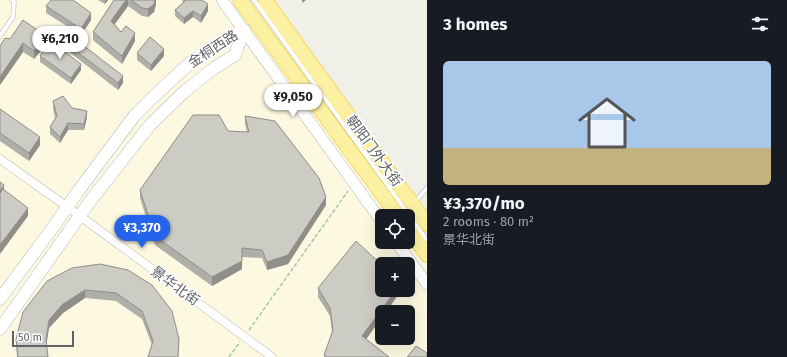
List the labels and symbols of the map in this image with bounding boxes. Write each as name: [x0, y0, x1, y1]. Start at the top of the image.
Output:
pin: ¥6,210: [27, 26, 93, 60]
street label: 金桐西路: [185, 27, 241, 71]
pin: ¥9,050: [260, 84, 326, 118]
street label: 朝阳门外大街: [342, 112, 406, 190]
pin: ¥3,370: [109, 215, 175, 249]
street label: 景华北街: [147, 263, 203, 309]
scale bar: [12, 329, 74, 348]

